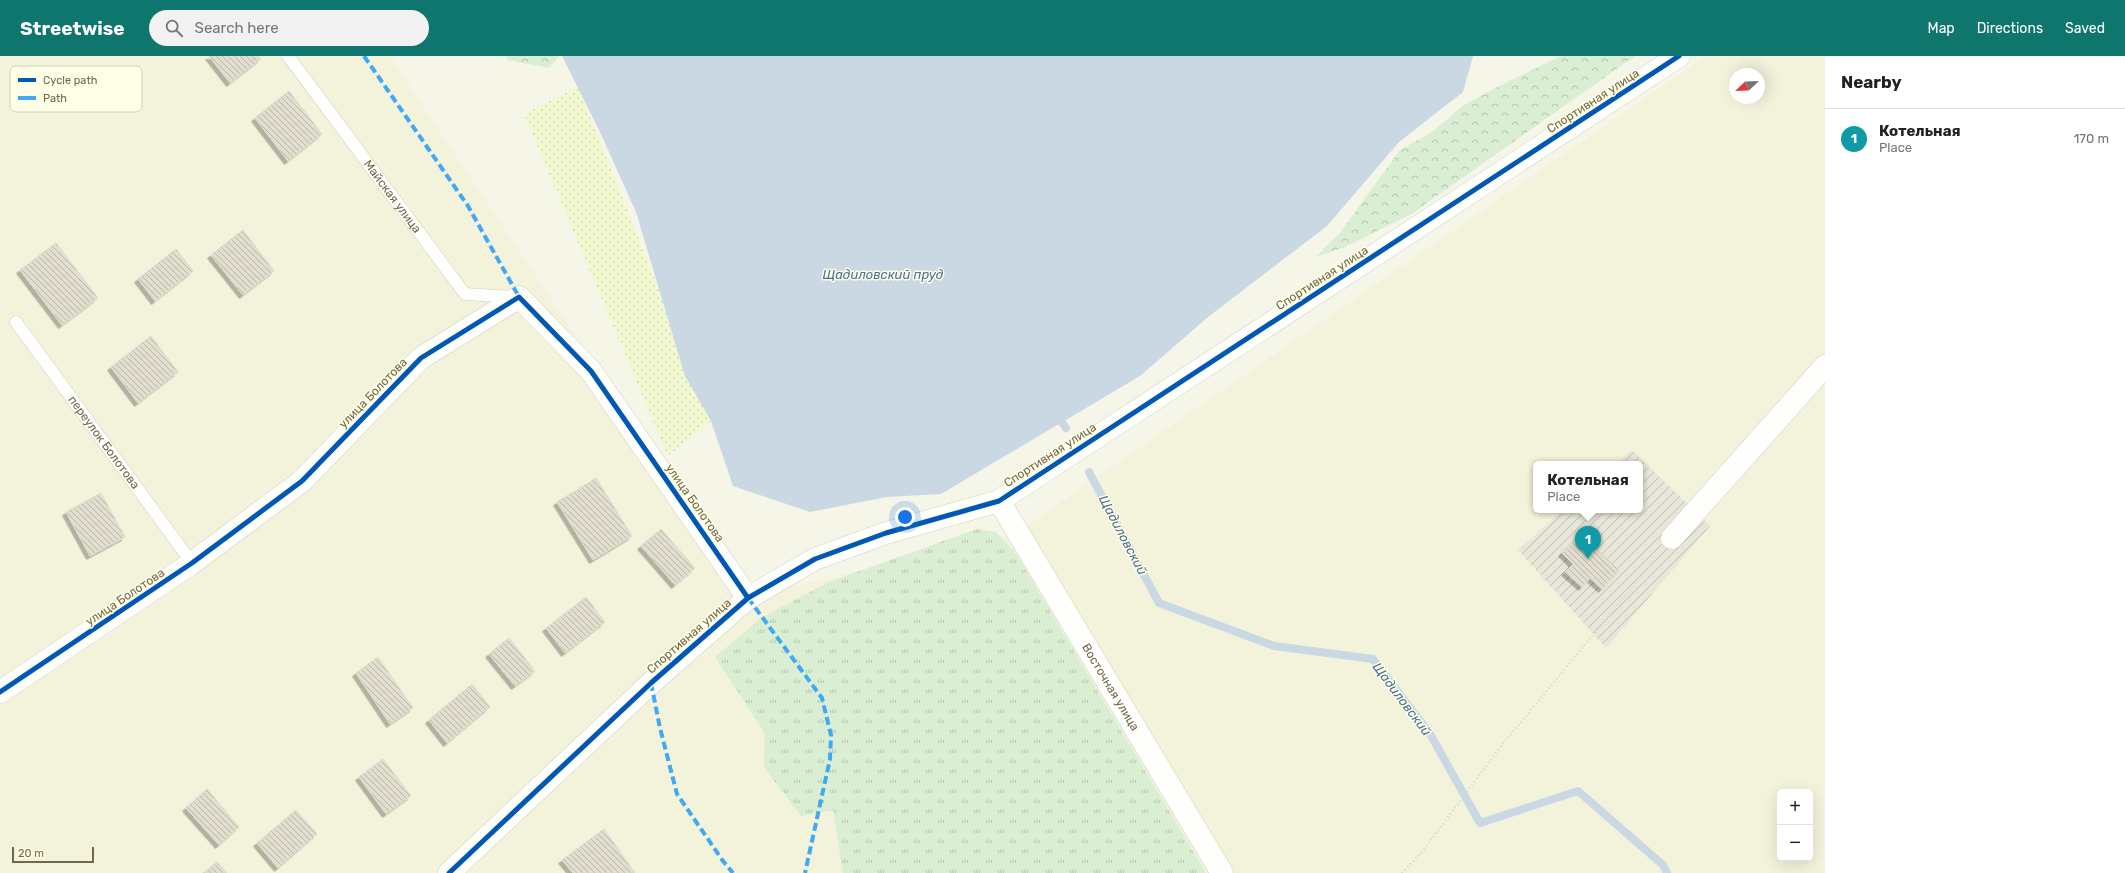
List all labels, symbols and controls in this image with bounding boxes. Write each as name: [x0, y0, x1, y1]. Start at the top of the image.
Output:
search box: [149, 10, 429, 46]
text: Streetwise: [20, 17, 125, 40]
icon: search: [163, 17, 185, 39]
text: Search here: [195, 19, 279, 37]
text: Map: [1928, 20, 1955, 37]
text: Directions: [1977, 20, 2043, 37]
text: Saved: [2065, 20, 2105, 37]
legend: [10, 66, 142, 112]
street label: Спортивная улица: [1544, 66, 1642, 136]
north arrow: [1729, 68, 1765, 104]
text: Nearby: [1841, 72, 1902, 92]
text: Cycle path: [43, 74, 97, 87]
text: Path: [43, 92, 67, 105]
text: Котельная: [1879, 122, 1961, 140]
text: 1: [1851, 131, 1857, 146]
text: 170 m: [2074, 131, 2109, 146]
text: Place: [1879, 140, 1912, 155]
street label: Майская улица: [361, 157, 424, 236]
street label: Спортивная улица: [1273, 243, 1371, 313]
water label: Щадиловский пруд: [822, 267, 944, 282]
street label: улица Болотова: [336, 355, 410, 431]
street label: переулок Болотова: [65, 393, 142, 492]
street label: Спортивная улица: [1001, 420, 1099, 490]
street label: улица Болотова: [663, 461, 727, 545]
popup: [1533, 461, 1643, 513]
text: Котельная: [1547, 471, 1629, 489]
text: Place: [1547, 489, 1580, 504]
water label: Щадиловский: [1096, 493, 1150, 577]
your location: [895, 507, 915, 527]
pin: 1: [1575, 526, 1601, 559]
street label: улица Болотова: [83, 565, 167, 629]
street label: Спортивная улица: [644, 596, 734, 676]
street label: Восточная улица: [1079, 641, 1142, 733]
water label: Щадиловский: [1370, 659, 1435, 739]
map controls: [1777, 789, 1813, 861]
button: +: [1777, 789, 1813, 825]
button: −: [1777, 825, 1813, 861]
scale bar: [12, 845, 94, 864]
text: 20 m: [18, 847, 44, 860]

